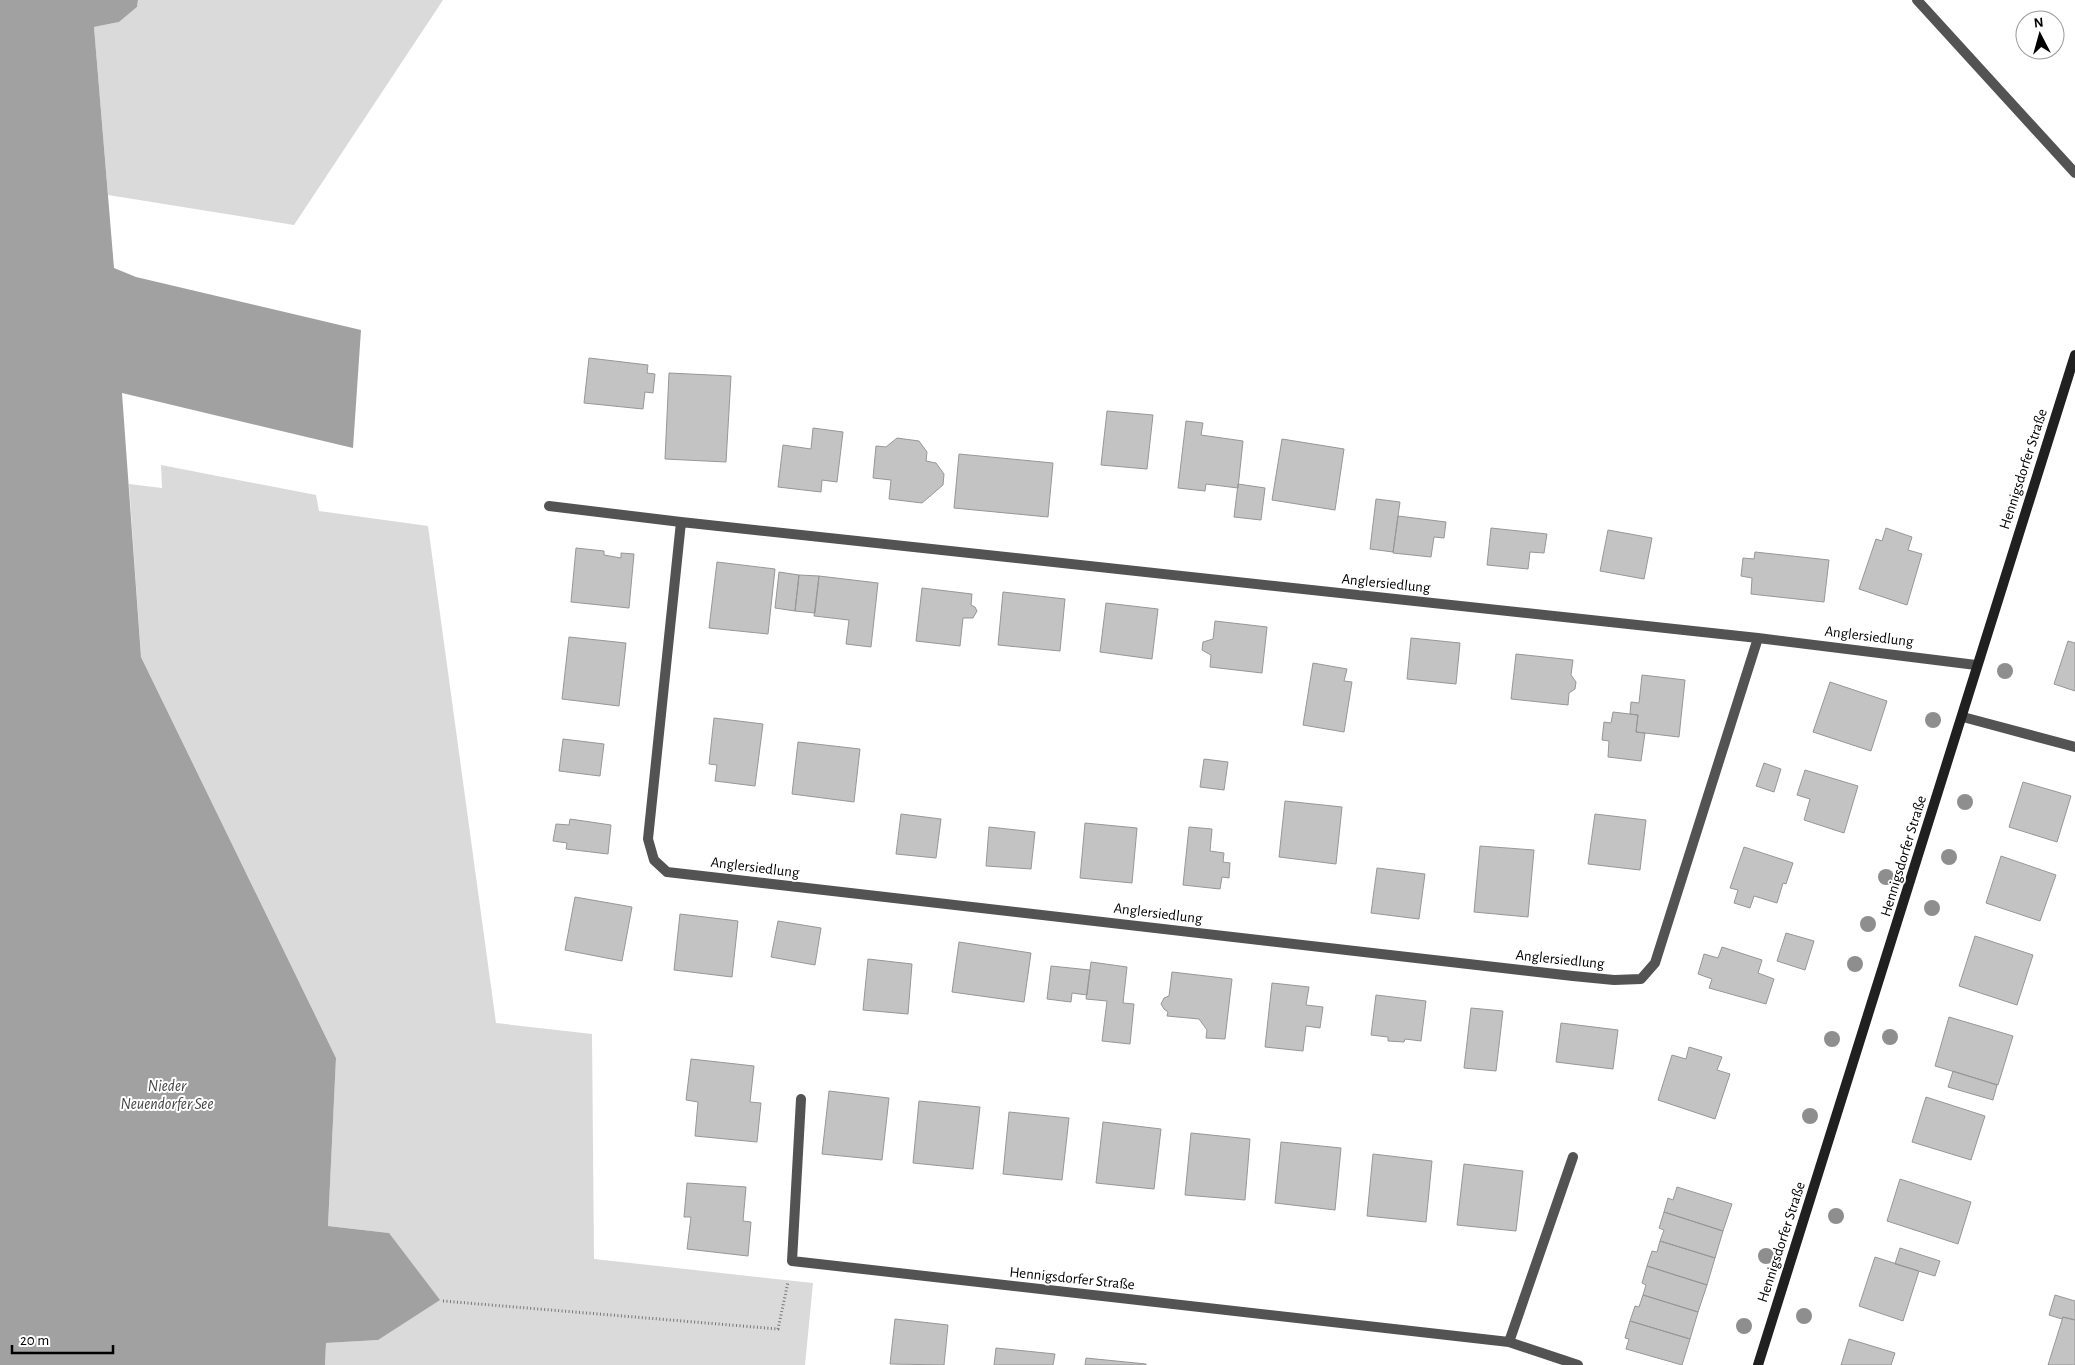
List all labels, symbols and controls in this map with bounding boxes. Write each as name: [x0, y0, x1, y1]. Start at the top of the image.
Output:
north arrow: [2015, 10, 2065, 60]
text: N: [2033, 16, 2044, 31]
street label: Hennigsdorfer Straße: [1997, 407, 2050, 531]
street label: Anglersiedlung: [1341, 571, 1432, 596]
street label: Anglersiedlung: [1824, 624, 1915, 649]
street label: Hennigsdorfer Straße: [1878, 794, 1929, 918]
street label: Anglersiedlung: [710, 855, 801, 880]
street label: Anglersiedlung: [1113, 901, 1204, 926]
street label: Anglersiedlung: [1515, 947, 1606, 972]
water label: Nieder Neuendorfer See: [121, 1078, 213, 1112]
street label: Hennigsdorfer Straße: [1755, 1180, 1808, 1304]
street label: Hennigsdorfer Straße: [1009, 1264, 1135, 1293]
scale bar: [12, 1322, 114, 1354]
text: 20 m: [20, 1333, 49, 1348]

